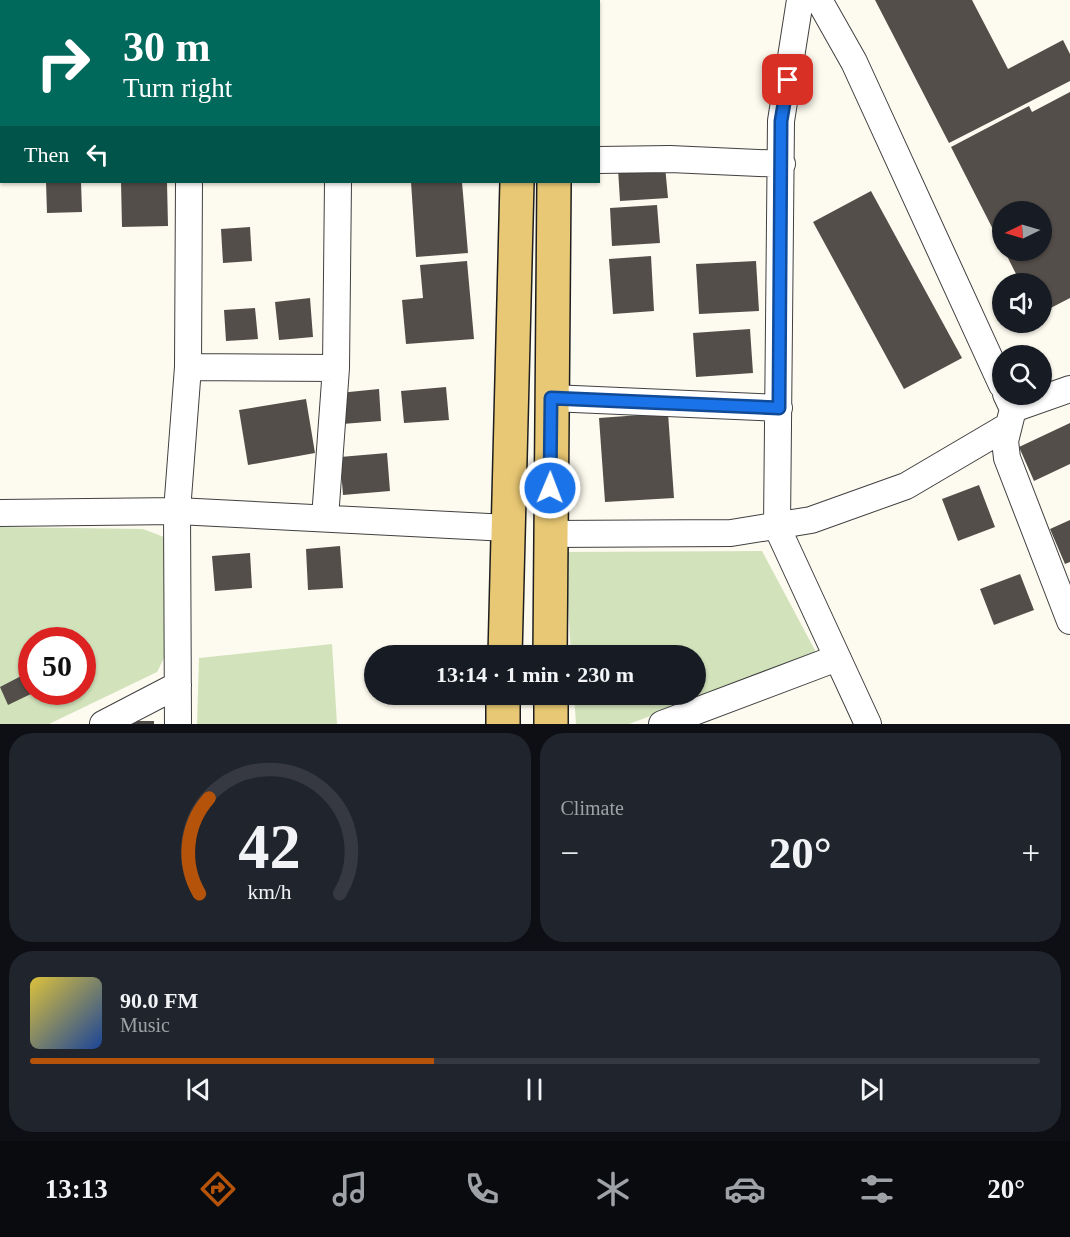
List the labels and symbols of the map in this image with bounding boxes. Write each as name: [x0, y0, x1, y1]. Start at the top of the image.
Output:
pin: [762, 54, 813, 105]
north arrow: [992, 201, 1052, 261]
position arrow: [518, 456, 582, 520]
speed limit sign: 50: [18, 627, 96, 705]

